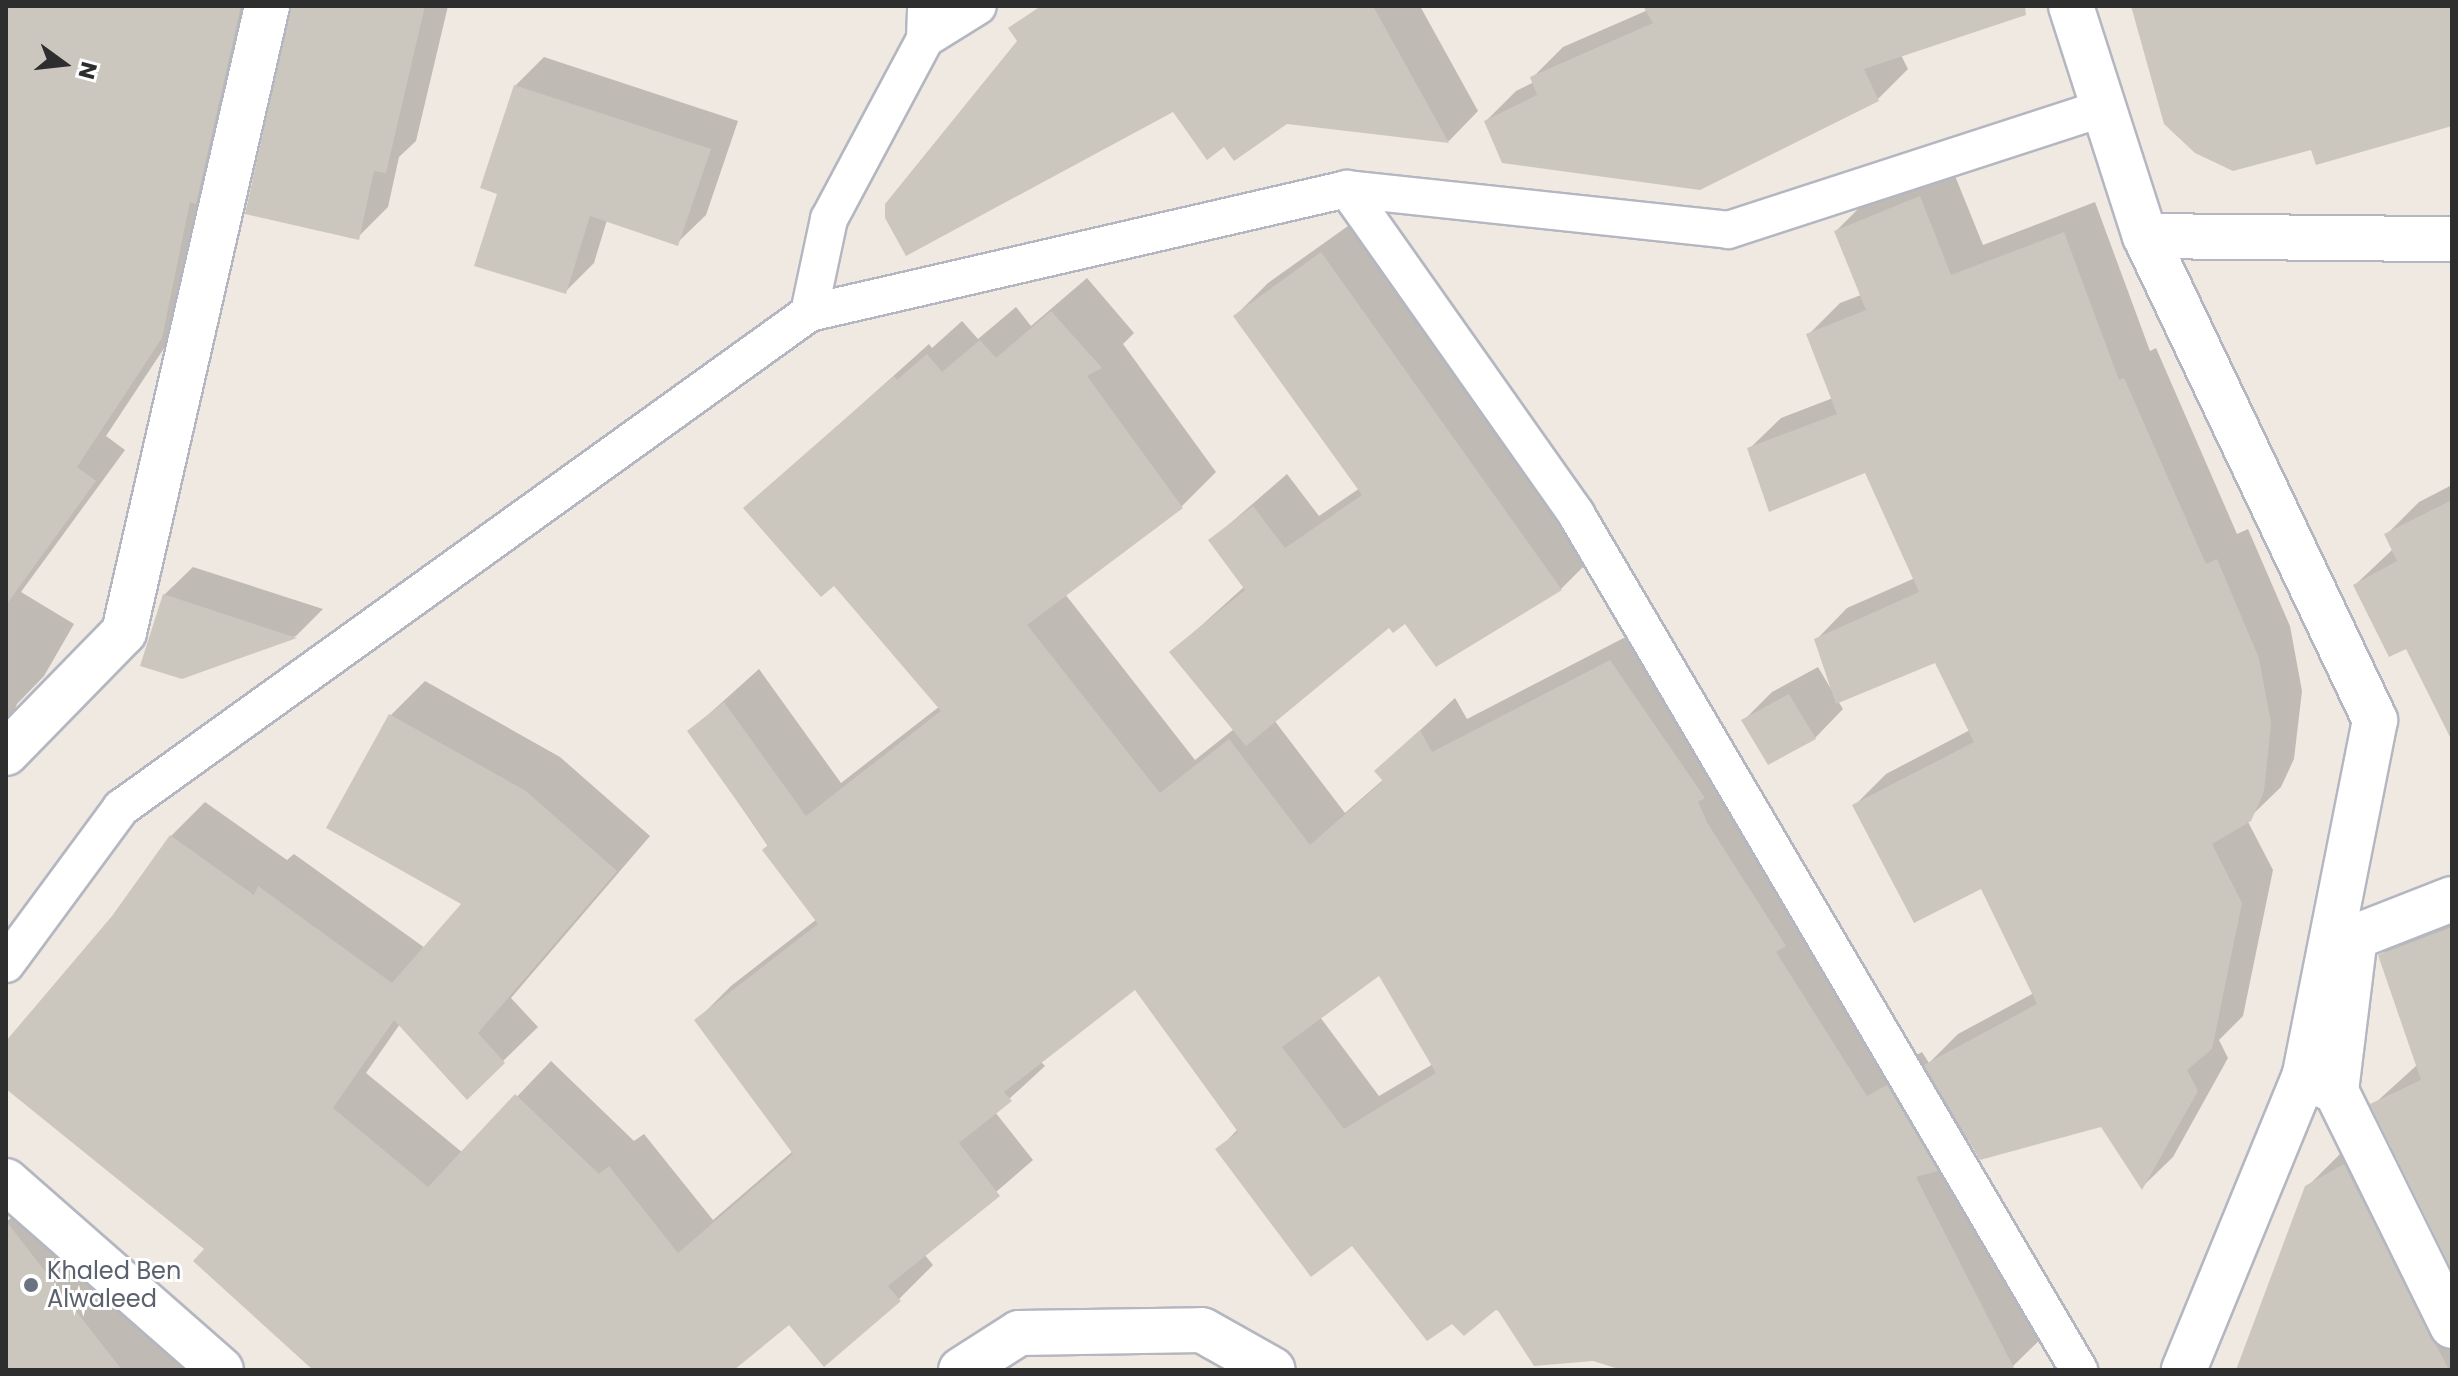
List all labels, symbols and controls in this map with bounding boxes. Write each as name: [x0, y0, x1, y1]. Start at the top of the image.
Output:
north arrow: [24, 24, 104, 104]
text: N: [71, 58, 105, 82]
place label: Khaled Ben Alwaleed: [47, 1257, 181, 1313]
marker: Khaled Ben Alwaleed: [22, 1276, 40, 1294]

